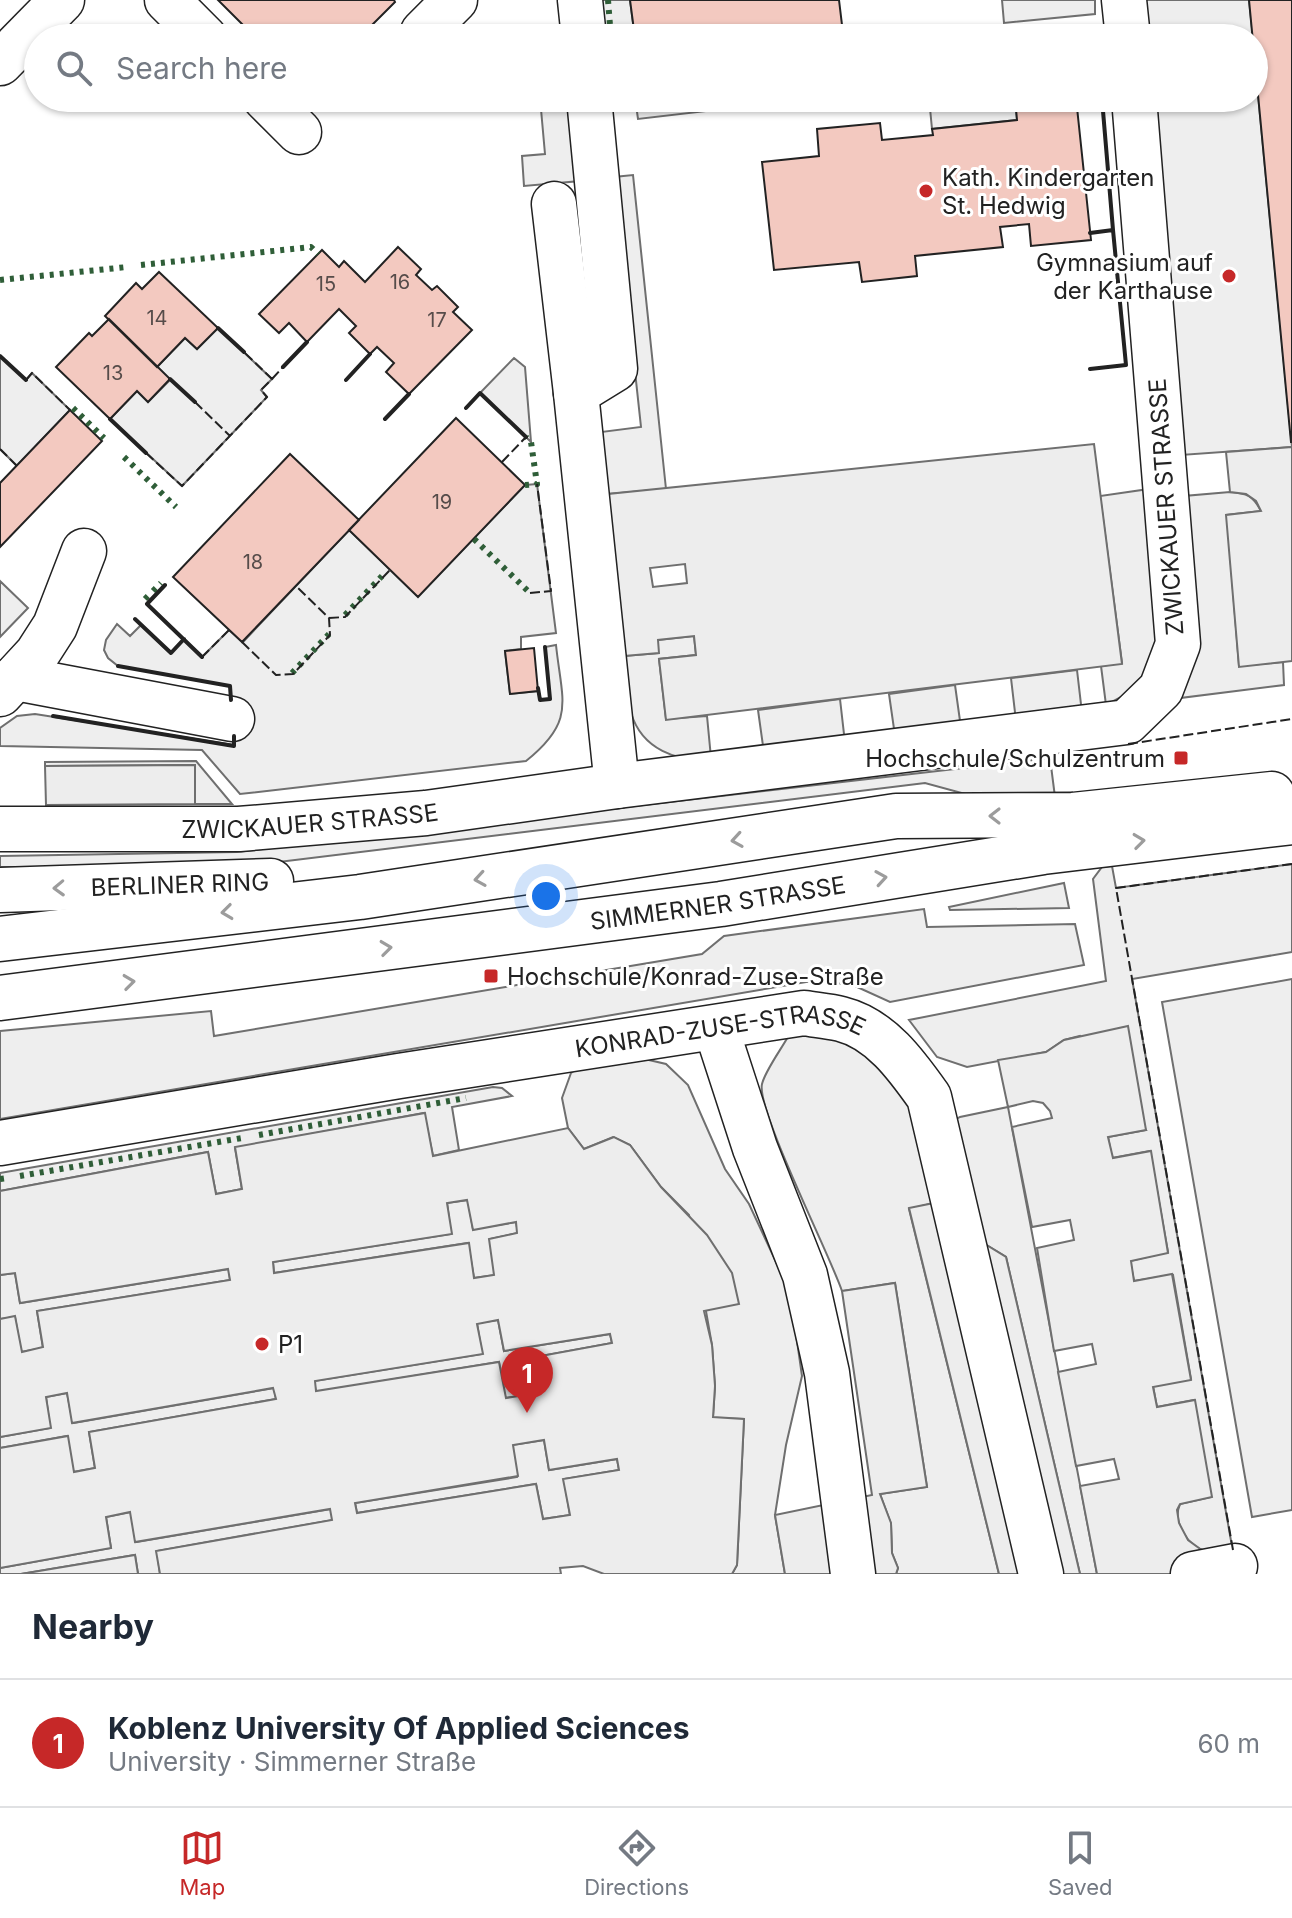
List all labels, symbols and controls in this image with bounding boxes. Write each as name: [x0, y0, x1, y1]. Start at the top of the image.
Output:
search box: [24, 24, 1268, 112]
icon: search: [52, 46, 96, 90]
text: Search here: [116, 50, 288, 86]
place label: Kath. Kindergarten St. Hedwig: [942, 163, 1155, 220]
marker: Kath. Kindergarten St. Hedwig: [917, 182, 935, 200]
place label: Gymnasium auf der Karthause: [1036, 248, 1213, 305]
marker: Gymnasium auf der Karthause: [1220, 267, 1238, 285]
house number: 16: [390, 270, 410, 294]
house number: 15: [316, 272, 336, 296]
house number: 14: [146, 306, 168, 330]
house number: 17: [427, 308, 447, 332]
house number: 13: [103, 361, 123, 385]
street label: ZWICKAUER STRASSE: [1143, 378, 1189, 636]
house number: 19: [432, 490, 452, 514]
house number: 18: [243, 550, 263, 574]
place label: Hochschule/Schulzentrum: [865, 744, 1165, 773]
marker: Hochschule/Schulzentrum: [1172, 749, 1190, 767]
street label: ZWICKAUER STRASSE: [181, 797, 440, 844]
one-way arrow: [988, 807, 1001, 824]
one-way arrow: [730, 831, 744, 848]
one-way arrow: [1132, 833, 1145, 850]
street label: BERLINER RING: [90, 867, 269, 901]
one-way arrow: [473, 869, 487, 886]
street label: SIMMERNER STRASSE: [588, 870, 848, 935]
one-way arrow: [874, 870, 888, 887]
your location: [526, 876, 566, 916]
one-way arrow: [52, 879, 65, 897]
one-way arrow: [220, 904, 233, 921]
one-way arrow: [379, 940, 393, 957]
place label: Hochschule/Konrad-Zuse-Straße: [507, 962, 884, 991]
marker: Hochschule/Konrad-Zuse-Straße: [482, 967, 500, 985]
one-way arrow: [122, 974, 135, 991]
street label: KONRAD-ZUSE-STRASSE: [573, 999, 871, 1063]
place label: P1: [278, 1330, 303, 1359]
marker: P1: [253, 1335, 271, 1353]
pin: 1: [501, 1347, 553, 1413]
text: Nearby: [32, 1606, 154, 1647]
text: Koblenz University Of Applied Sciences: [108, 1710, 690, 1746]
text: 1: [52, 1728, 64, 1759]
text: 60 m: [1197, 1728, 1260, 1759]
text: University · Simmerner Straße: [108, 1746, 476, 1777]
tab: Map: [180, 1826, 225, 1900]
tab: Directions: [584, 1826, 689, 1900]
tab: Saved: [1048, 1826, 1112, 1900]

